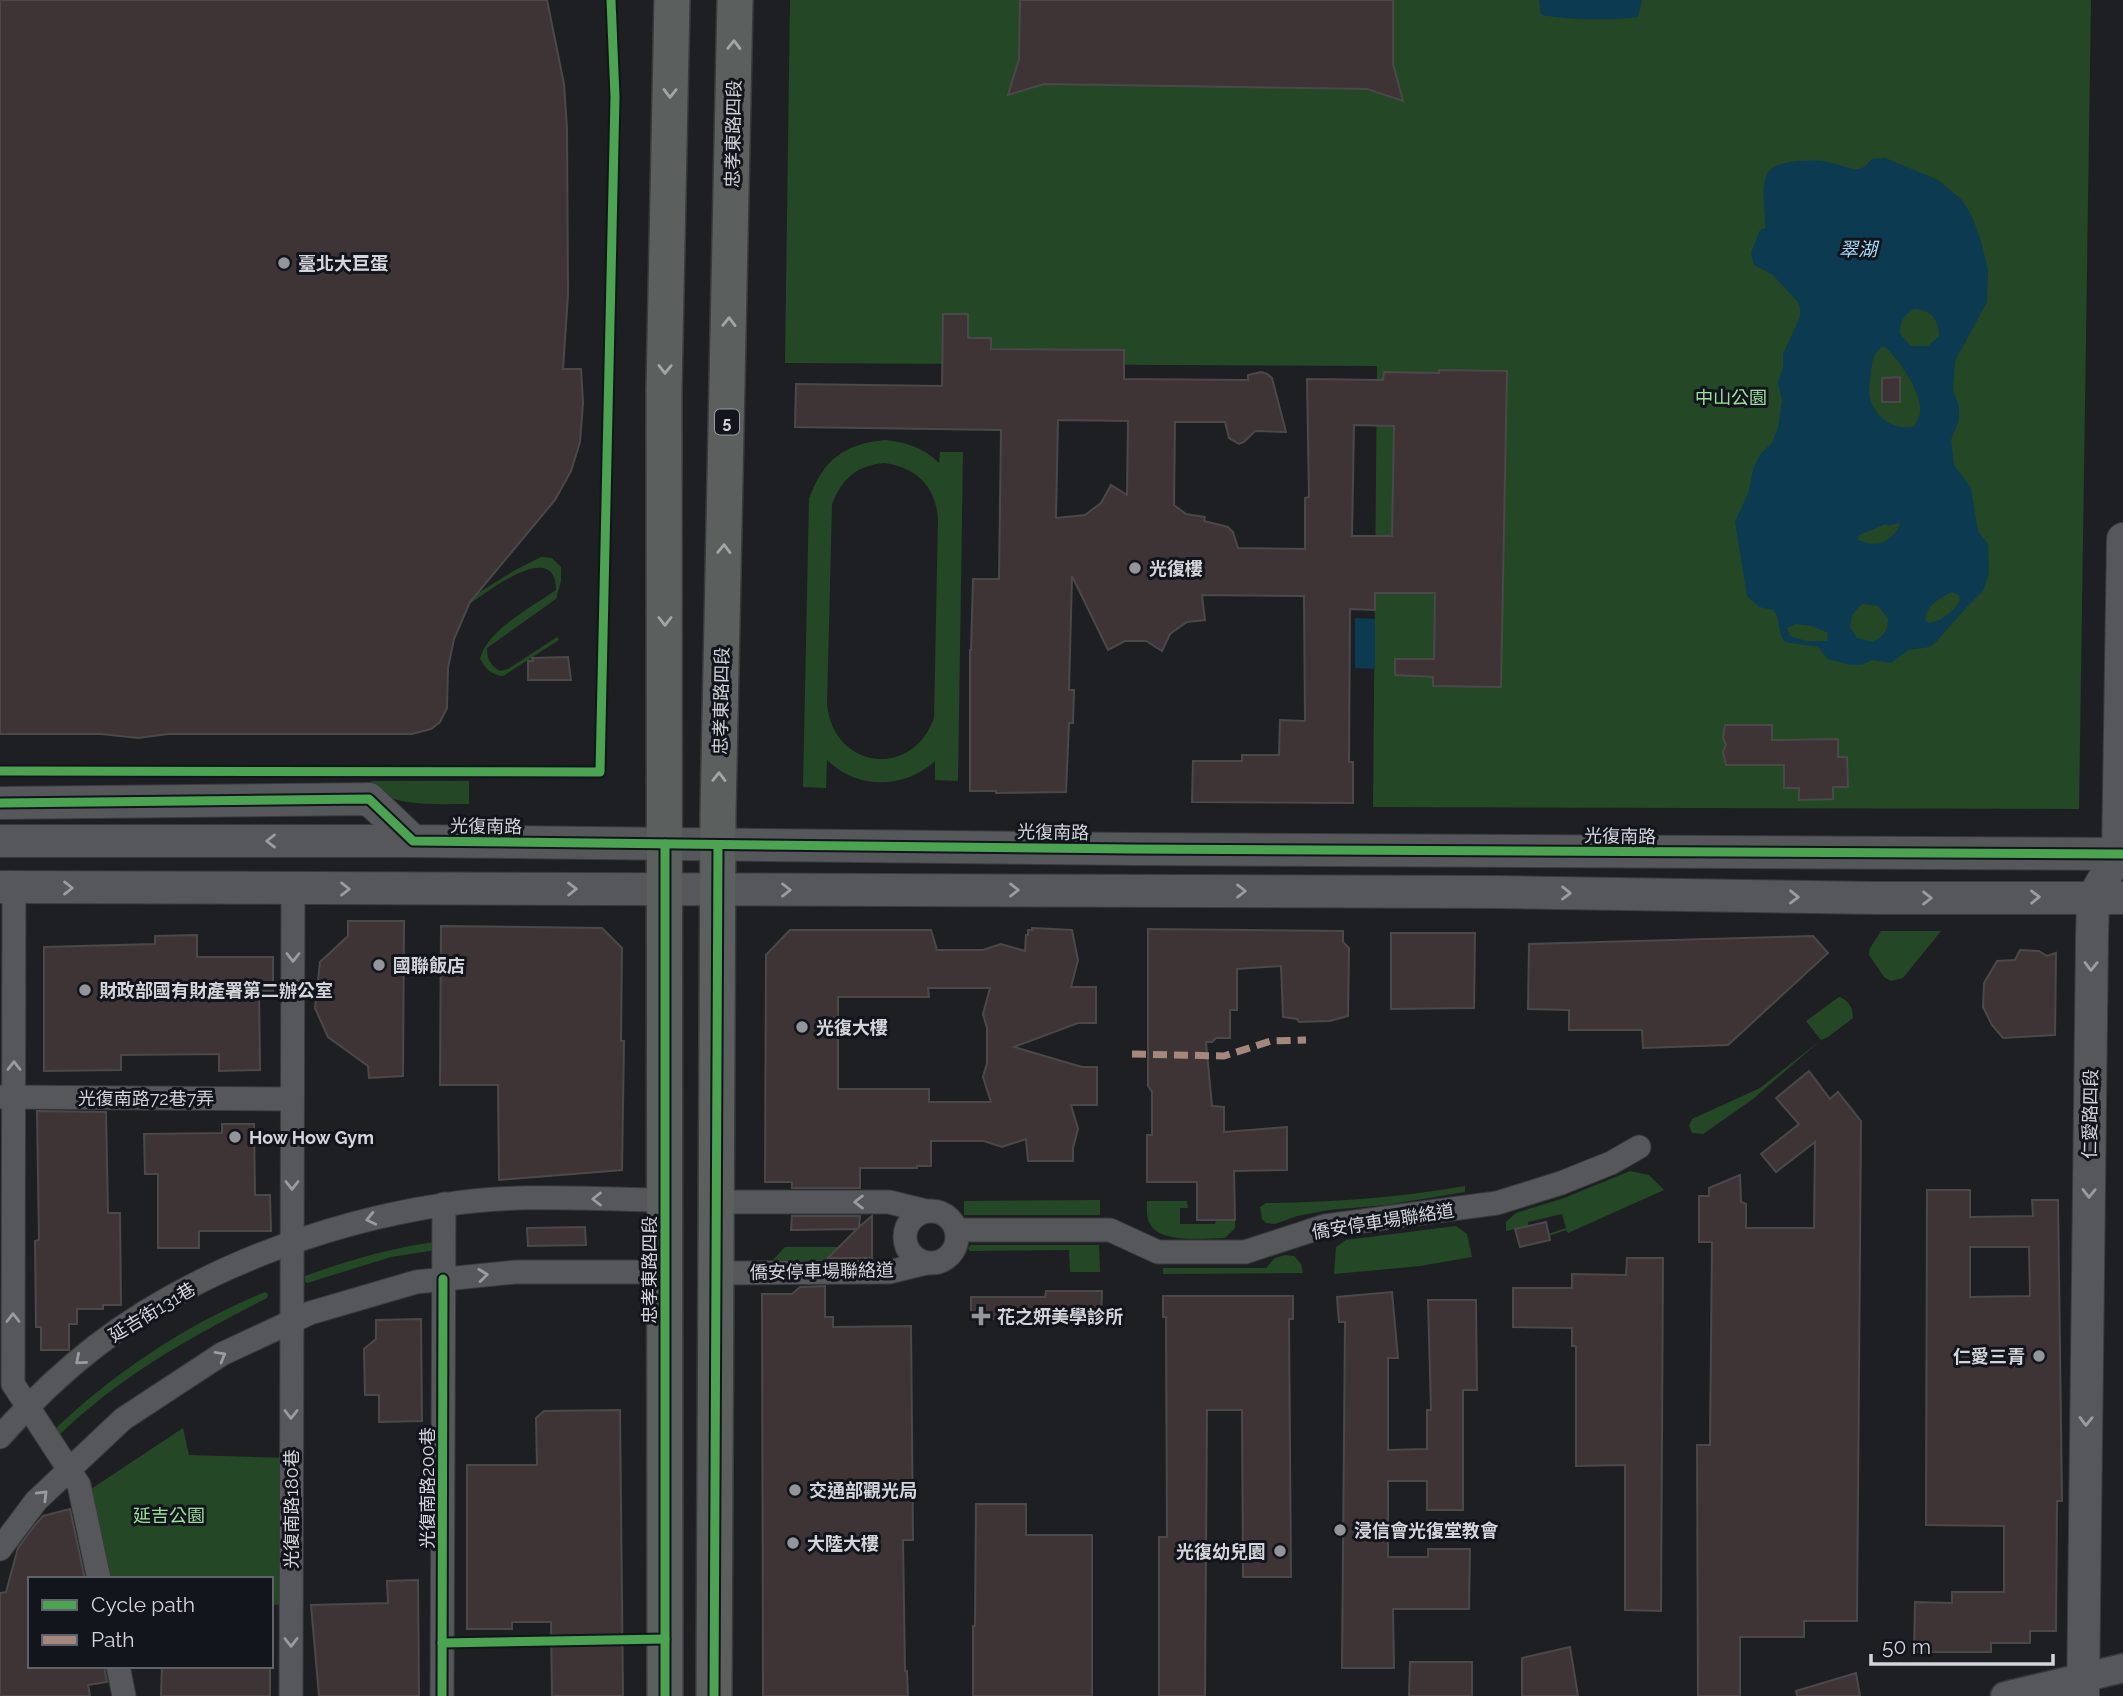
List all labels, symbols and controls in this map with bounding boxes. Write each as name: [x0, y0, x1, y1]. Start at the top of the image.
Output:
one-way arrow: [726, 40, 742, 50]
street label: 忠孝東路四段: [722, 80, 744, 188]
one-way arrow: [663, 87, 678, 98]
water label: 翠湖: [1839, 238, 1880, 260]
place label: 臺北大巨蛋: [298, 253, 388, 274]
marker: 臺北大巨蛋: [276, 255, 292, 271]
one-way arrow: [722, 316, 737, 327]
one-way arrow: [657, 364, 673, 375]
park label: 中山公園: [1695, 387, 1767, 408]
road number: 5: [715, 410, 739, 434]
one-way arrow: [717, 543, 732, 554]
place label: 光復樓: [1149, 558, 1203, 579]
marker: 光復樓: [1127, 560, 1143, 576]
one-way arrow: [657, 616, 673, 627]
street label: 忠孝東路四段: [710, 647, 732, 755]
one-way arrow: [712, 771, 727, 782]
street label: 光復南路: [450, 815, 522, 837]
street label: 光復南路: [1017, 821, 1089, 843]
street label: 光復南路: [1584, 825, 1656, 847]
one-way arrow: [265, 833, 276, 849]
one-way arrow: [63, 880, 74, 896]
one-way arrow: [340, 881, 350, 897]
one-way arrow: [567, 882, 578, 897]
one-way arrow: [781, 882, 792, 898]
one-way arrow: [1009, 882, 1019, 898]
one-way arrow: [1236, 883, 1247, 899]
one-way arrow: [1561, 885, 1572, 901]
one-way arrow: [1788, 889, 1799, 904]
one-way arrow: [2031, 889, 2041, 905]
one-way arrow: [1922, 890, 1932, 906]
one-way arrow: [285, 952, 301, 963]
place label: 國聯飯店: [393, 955, 465, 976]
marker: 國聯飯店: [371, 957, 387, 973]
one-way arrow: [2083, 961, 2099, 972]
place label: 財政部國有財產署第二辦公室: [99, 980, 333, 1001]
marker: 財政部國有財產署第二辦公室: [77, 982, 93, 998]
place label: 光復大樓: [816, 1017, 888, 1038]
marker: 光復大樓: [794, 1019, 810, 1035]
one-way arrow: [6, 1060, 22, 1071]
street label: 仁愛路四段: [2079, 1069, 2101, 1159]
street label: 光復南路72巷7弄: [78, 1088, 214, 1109]
place label: How How Gym: [249, 1127, 374, 1148]
marker: How How Gym: [227, 1129, 243, 1145]
one-way arrow: [284, 1180, 300, 1190]
one-way arrow: [2081, 1188, 2096, 1199]
one-way arrow: [591, 1191, 601, 1207]
one-way arrow: [853, 1194, 863, 1210]
street label: 僑安停車場聯絡道: [1310, 1199, 1456, 1243]
one-way arrow: [365, 1211, 377, 1226]
street label: 忠孝東路四段: [639, 1216, 660, 1324]
street label: 僑安停車場聯絡道: [750, 1259, 894, 1283]
one-way arrow: [478, 1268, 489, 1283]
street label: 延吉街131巷: [105, 1278, 199, 1346]
marker: 花之妍美學診所: [971, 1306, 991, 1326]
place label: 花之妍美學診所: [997, 1306, 1123, 1327]
one-way arrow: [5, 1312, 21, 1323]
place label: 仁愛三青: [1953, 1346, 2025, 1367]
marker: 仁愛三青: [2031, 1348, 2047, 1364]
one-way arrow: [214, 1351, 226, 1364]
one-way arrow: [76, 1352, 89, 1364]
one-way arrow: [283, 1410, 299, 1420]
one-way arrow: [2078, 1416, 2094, 1427]
street label: 光復南路200巷: [417, 1427, 438, 1549]
street label: 光復南路180巷: [281, 1449, 302, 1569]
place label: 交通部觀光局: [809, 1480, 917, 1501]
marker: 交通部觀光局: [787, 1482, 803, 1498]
one-way arrow: [34, 1491, 47, 1504]
park label: 延吉公園: [133, 1505, 205, 1526]
place label: 浸信會光復堂教會: [1354, 1520, 1499, 1541]
marker: 浸信會光復堂教會: [1332, 1522, 1348, 1538]
place label: 大陸大樓: [807, 1533, 879, 1554]
marker: 大陸大樓: [785, 1535, 801, 1551]
place label: 光復幼兒園: [1176, 1541, 1266, 1562]
marker: 光復幼兒園: [1272, 1543, 1288, 1559]
legend: [28, 1577, 273, 1668]
text: Cycle path: [91, 1592, 195, 1617]
scale bar: [1871, 1622, 2053, 1666]
text: Path: [91, 1627, 135, 1652]
text: 50 m: [1882, 1634, 1931, 1659]
one-way arrow: [283, 1637, 299, 1648]

